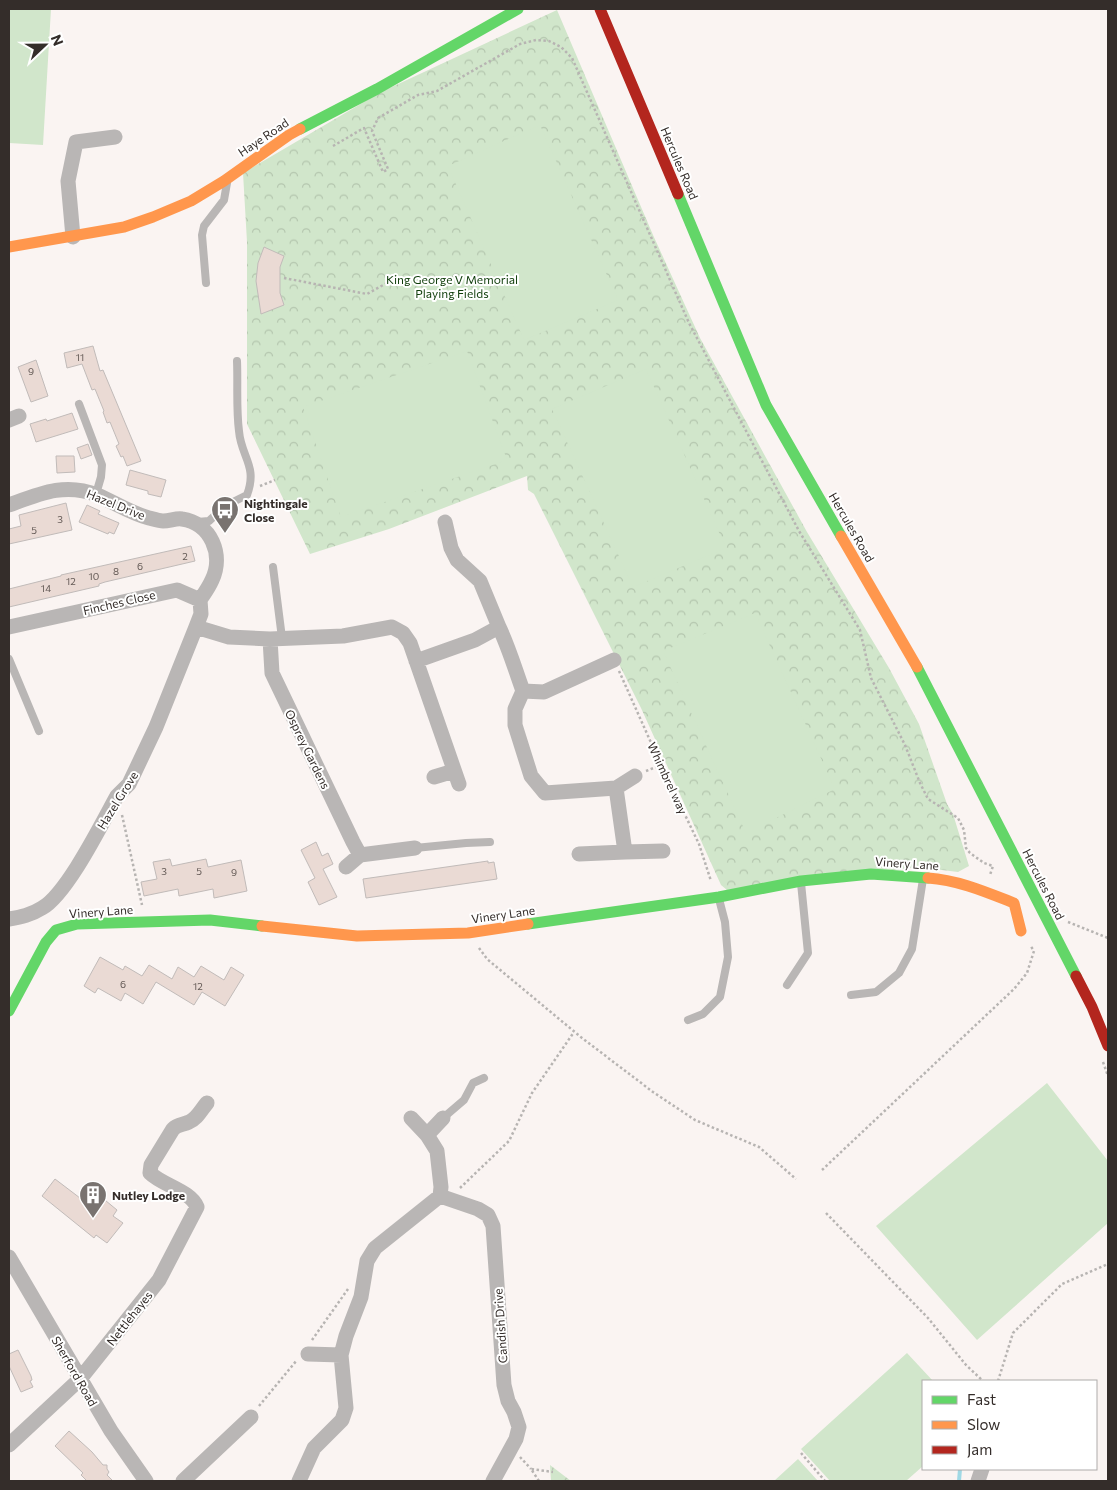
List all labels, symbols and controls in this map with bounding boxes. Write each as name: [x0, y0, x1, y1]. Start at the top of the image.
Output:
north arrow: [20, 20, 70, 70]
text: N: [48, 32, 67, 48]
street label: Haye Road: [235, 115, 291, 159]
street label: Hercules Road: [658, 124, 702, 202]
park label: King George V Memorial Playing Fields: [386, 272, 518, 300]
house number: 11: [76, 351, 84, 363]
house number: 9: [28, 365, 34, 377]
street label: Hazel Drive: [85, 486, 147, 522]
street label: Hercules Road: [827, 490, 878, 564]
bus stop icon: Nightingale Close: [210, 495, 240, 534]
place label: Nightingale Close: [244, 496, 308, 524]
house number: 3: [57, 513, 63, 525]
house number: 5: [31, 524, 37, 536]
house number: 2: [182, 550, 188, 562]
house number: 6: [137, 560, 143, 572]
house number: 8: [113, 565, 119, 577]
house number: 10: [89, 570, 99, 582]
house number: 12: [66, 575, 76, 587]
house number: 14: [41, 582, 51, 594]
street label: Finches Close: [81, 587, 157, 617]
street label: Osprey Gardens: [283, 707, 333, 791]
street label: Whimbrel way: [645, 740, 691, 816]
street label: Hazel Grove: [94, 769, 140, 831]
street label: Hercules Road: [1020, 846, 1068, 922]
street label: Vinery Lane: [874, 854, 940, 872]
house number: 3: [161, 865, 167, 877]
house number: 5: [196, 865, 202, 877]
house number: 9: [231, 866, 237, 878]
street label: Vinery Lane: [68, 902, 134, 920]
street label: Vinery Lane: [470, 903, 536, 925]
house number: 6: [120, 978, 126, 990]
house number: 12: [193, 980, 203, 992]
building icon: Nutley Lodge: [78, 1180, 108, 1219]
place label: Nutley Lodge: [112, 1188, 185, 1202]
street label: Nettlehayes: [103, 1288, 155, 1348]
street label: Candish Drive: [490, 1288, 510, 1364]
street label: Sherford Road: [49, 1334, 101, 1409]
legend: [922, 1380, 1097, 1470]
text: Fast: [967, 1390, 996, 1408]
text: Slow: [967, 1415, 1000, 1433]
text: Jam: [967, 1440, 992, 1458]

